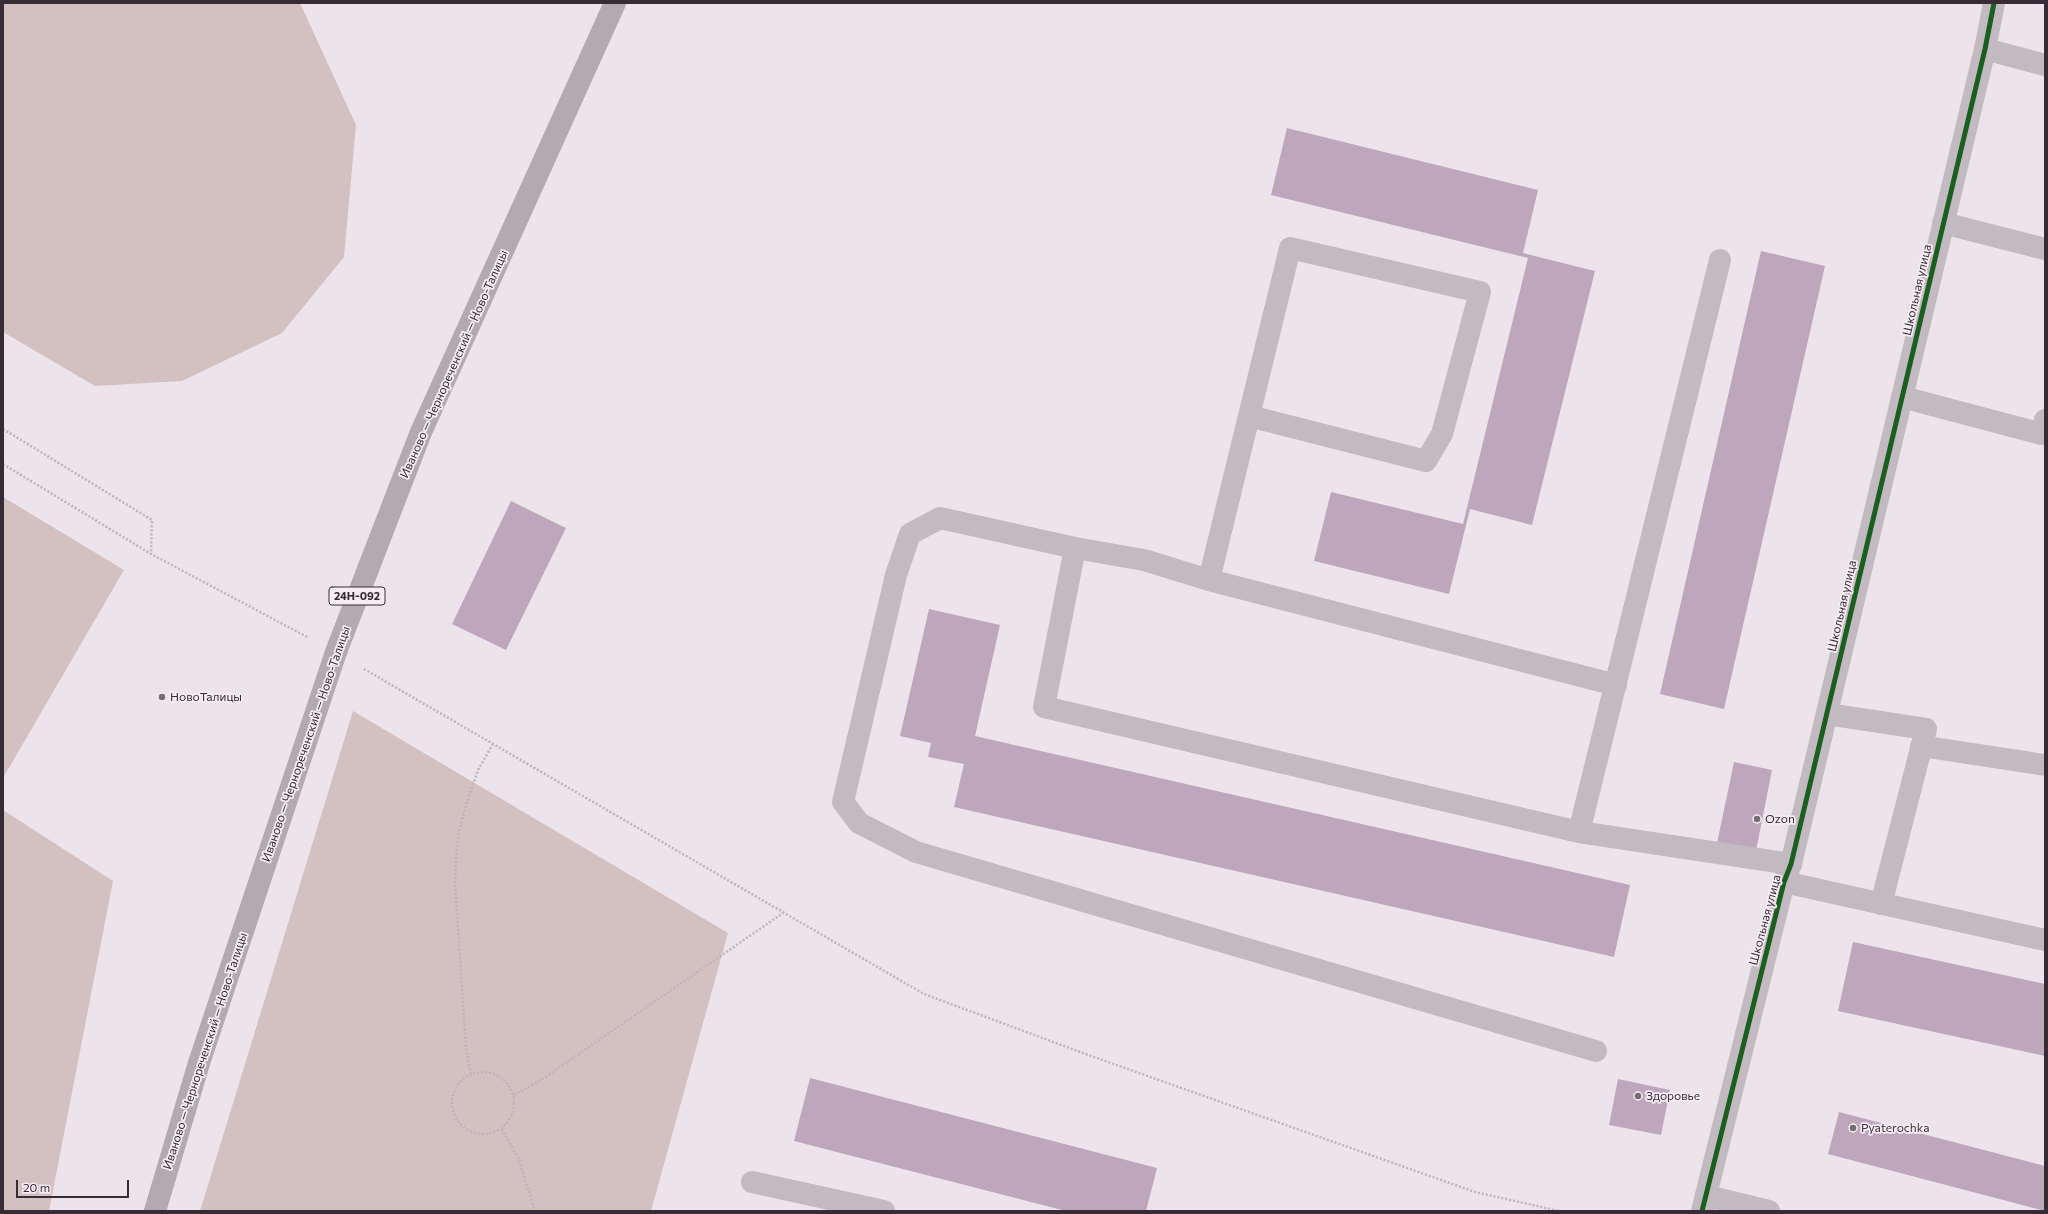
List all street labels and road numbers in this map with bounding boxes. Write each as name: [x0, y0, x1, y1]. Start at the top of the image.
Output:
street label: Школьная улица: [1899, 243, 1935, 337]
street label: Иваново — Чернореченский — Ново-Талицы: [397, 248, 511, 480]
street label: Школьная улица: [1824, 559, 1860, 653]
road number: 24Н-092: [329, 587, 385, 605]
street label: Иваново — Чернореченский — Ново-Талицы: [259, 624, 353, 864]
street label: Школьная улица: [1746, 873, 1784, 967]
street label: Иваново — Чернореченский — Ново-Талицы: [160, 931, 250, 1171]

